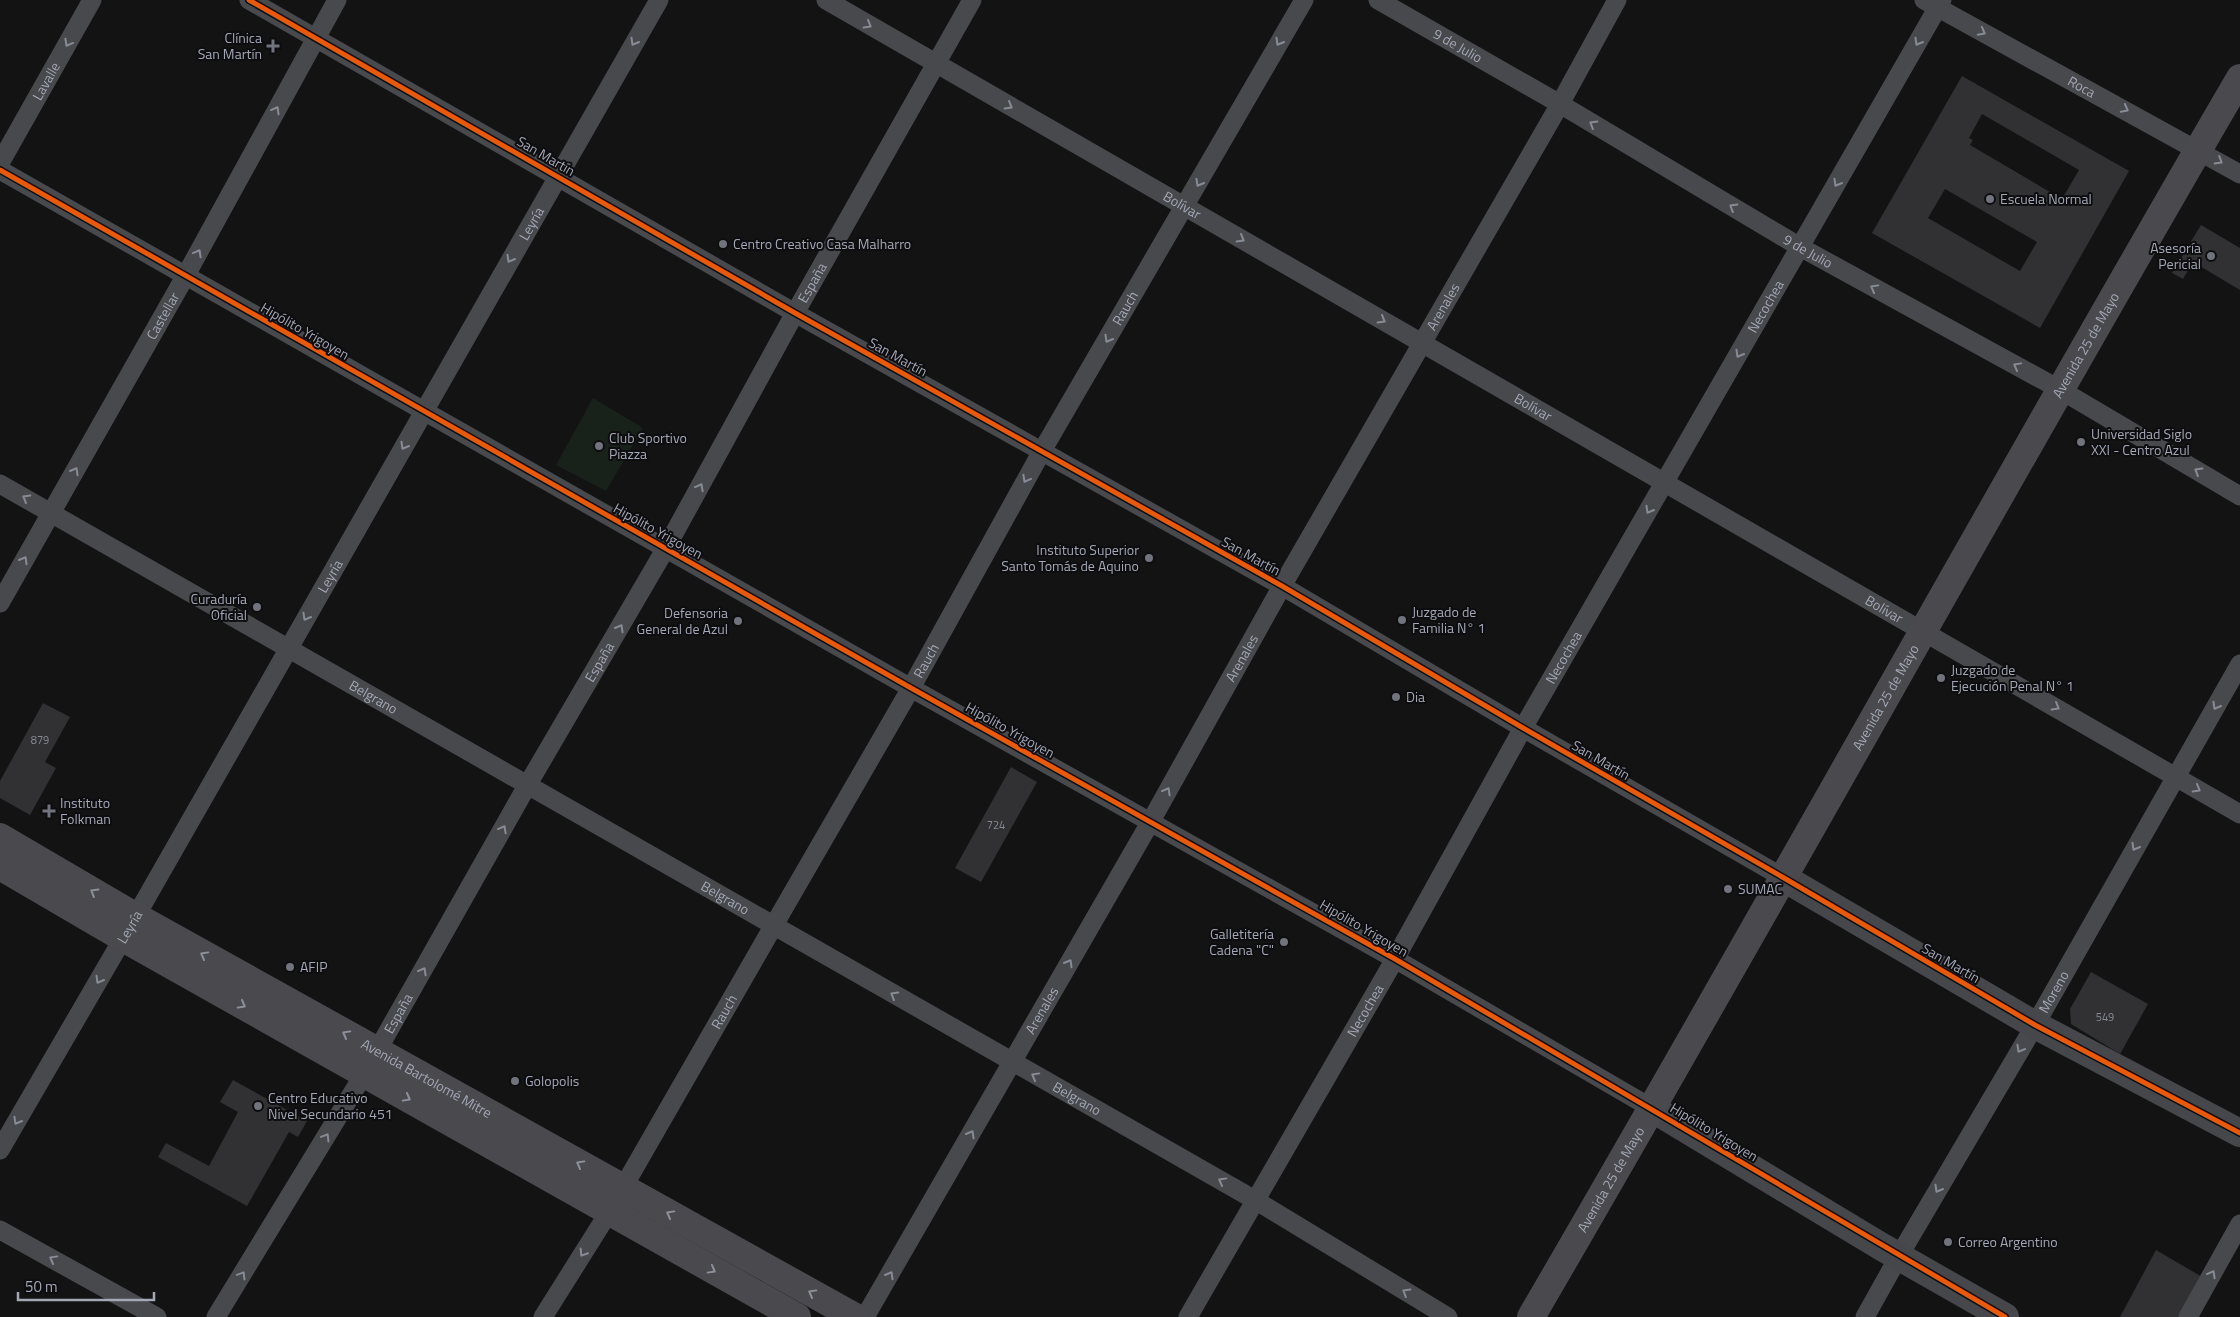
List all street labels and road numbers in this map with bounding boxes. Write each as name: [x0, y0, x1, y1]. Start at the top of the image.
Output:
street label: 9 de Julio: [1430, 23, 1487, 68]
street label: Lavalle: [27, 58, 65, 104]
street label: Roca: [2064, 70, 2100, 103]
street label: San Martín: [513, 130, 579, 181]
street label: Bolívar: [1160, 185, 1206, 224]
street label: Leyría: [513, 203, 549, 244]
street label: 9 de Julio: [1780, 228, 1837, 273]
street label: España: [792, 258, 831, 306]
street label: Necochea: [1742, 276, 1789, 336]
street label: Arenales: [1421, 279, 1465, 334]
street label: Rauch: [1106, 287, 1143, 329]
street label: Castellar: [141, 288, 184, 343]
street label: Avenida 25 de Mayo: [2047, 288, 2124, 402]
street label: Hipólito Yrigoyen: [257, 297, 353, 364]
street label: San Martín: [865, 332, 931, 381]
street label: Bolívar: [1511, 387, 1556, 426]
street label: Hipólito Yrigoyen: [610, 497, 707, 564]
street label: San Martín: [1218, 531, 1284, 580]
street label: Leyría: [312, 555, 347, 596]
street label: Bolívar: [1861, 589, 1907, 628]
street label: Necochea: [1540, 627, 1587, 687]
street label: Arenales: [1220, 630, 1263, 686]
street label: España: [579, 638, 619, 686]
street label: Rauch: [908, 639, 944, 682]
street label: Avenida 25 de Mayo: [1847, 640, 1924, 754]
street label: Belgrano: [346, 674, 402, 719]
street label: Hipólito Yrigoyen: [962, 696, 1059, 763]
street label: San Martín: [1568, 734, 1634, 785]
street label: Belgrano: [697, 875, 754, 920]
street label: Hipólito Yrigoyen: [1316, 894, 1412, 961]
street label: Leyría: [111, 906, 147, 947]
street label: San Martín: [1918, 937, 1984, 988]
street label: Moreno: [2033, 967, 2074, 1017]
street label: Necochea: [1341, 980, 1388, 1041]
street label: Arenales: [1019, 983, 1063, 1038]
street label: España: [378, 989, 418, 1037]
street label: Rauch: [705, 990, 742, 1033]
street label: Avenida Bartolomé Mitre: [357, 1033, 496, 1123]
street label: Belgrano: [1049, 1076, 1105, 1120]
street label: Hipólito Yrigoyen: [1666, 1097, 1762, 1166]
street label: Avenida 25 de Mayo: [1571, 1122, 1649, 1236]

